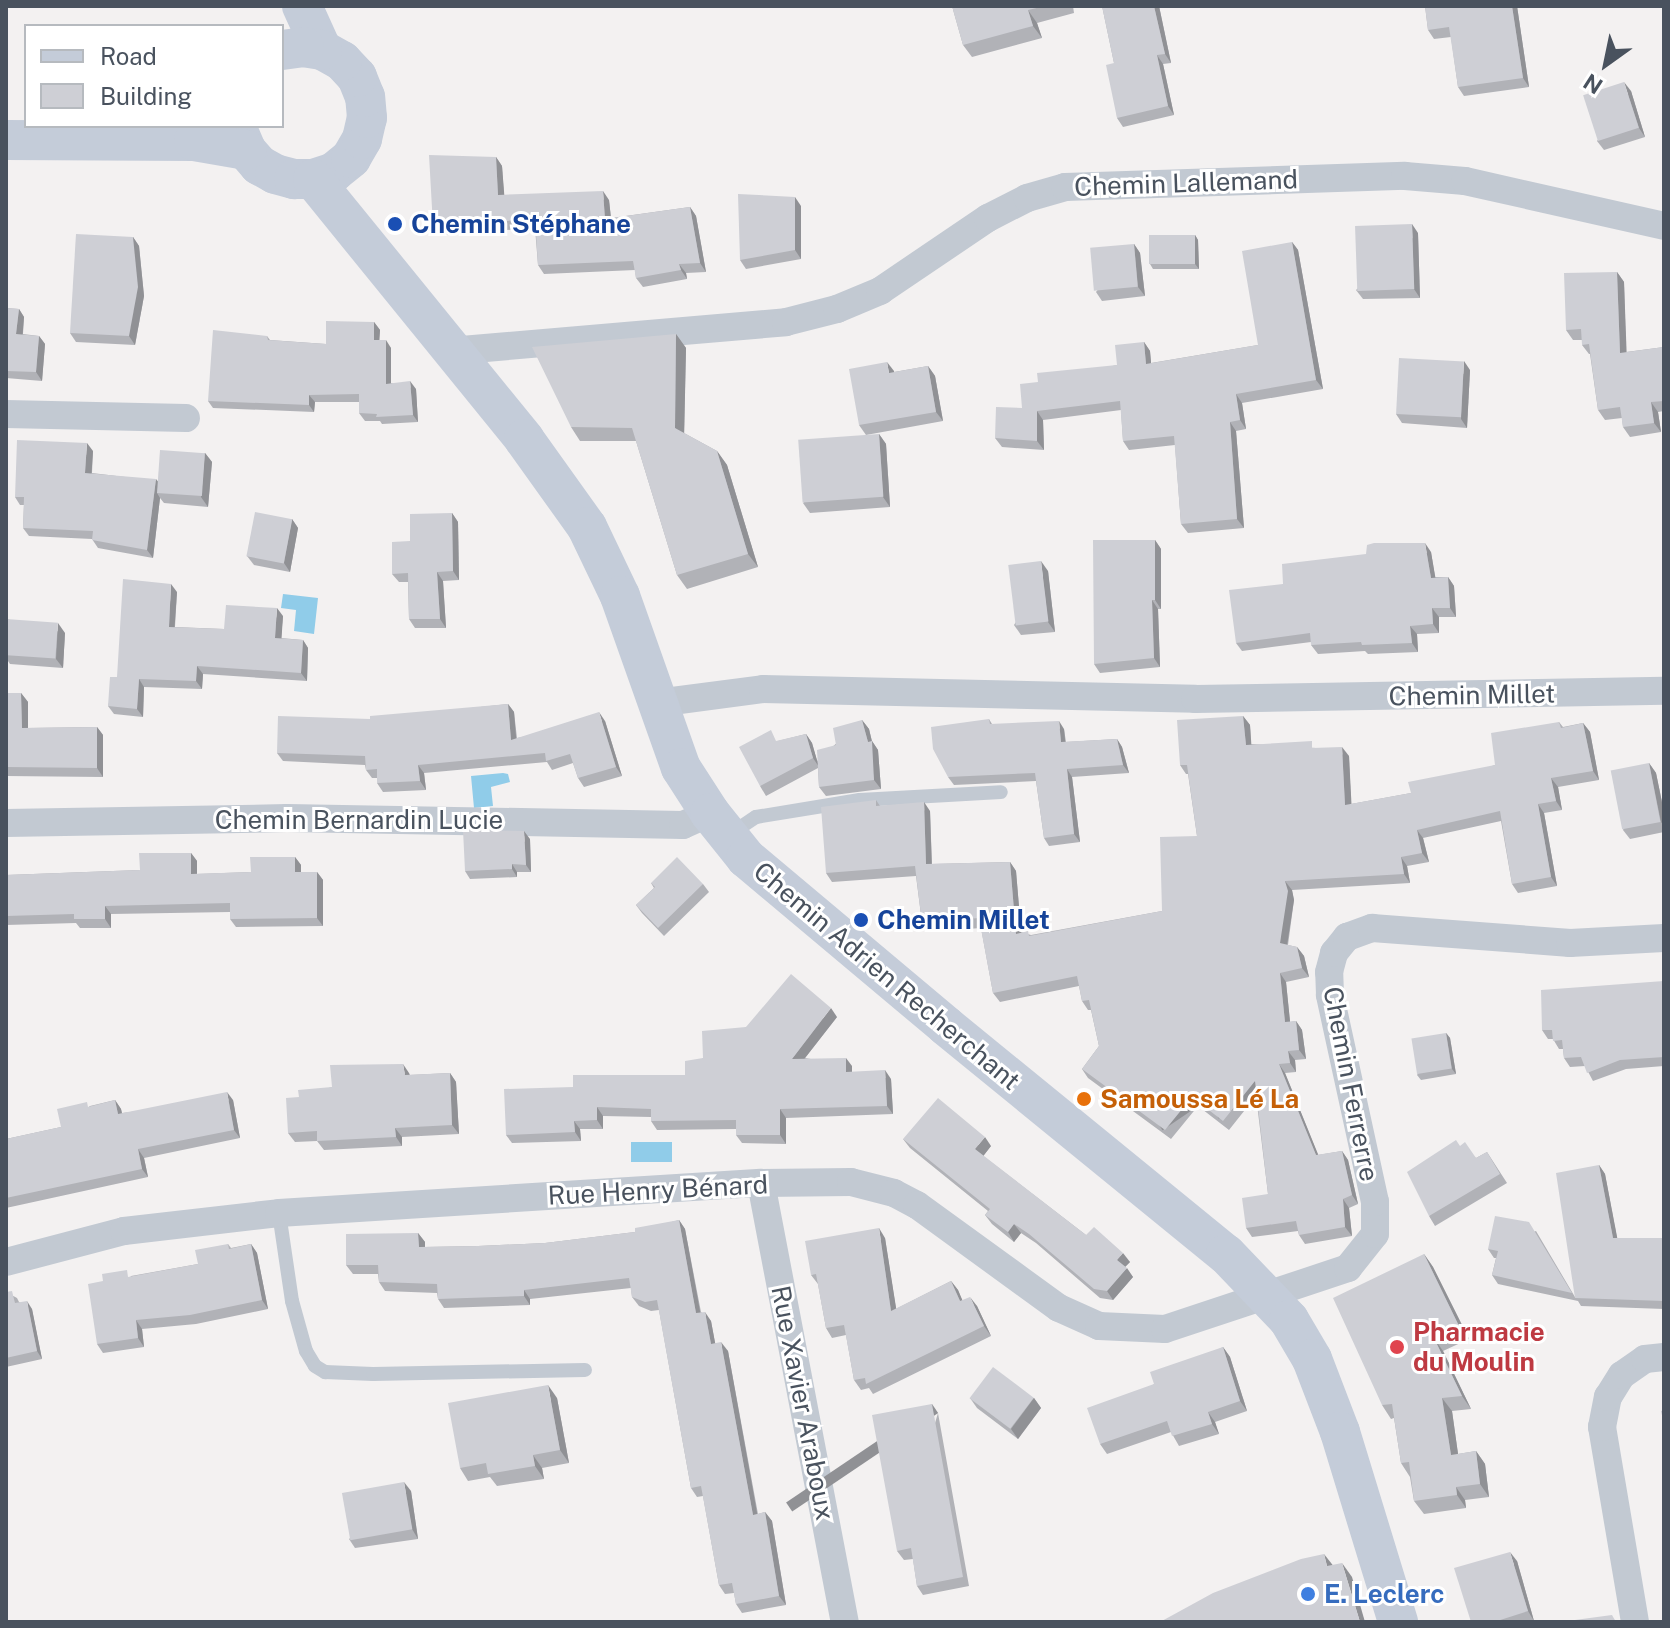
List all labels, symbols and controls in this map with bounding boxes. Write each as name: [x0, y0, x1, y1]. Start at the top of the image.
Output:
legend: [24, 24, 284, 128]
north arrow: [1566, 24, 1646, 104]
text: Road: [100, 42, 157, 70]
text: N: [1579, 69, 1607, 100]
text: Building: [100, 82, 192, 110]
street label: Chemin Lallemand: [1074, 164, 1298, 202]
place label: Chemin Stéphane: [411, 208, 631, 240]
marker: Chemin Stéphane: [386, 215, 404, 233]
street label: Chemin Millet: [1388, 678, 1556, 712]
street label: Chemin Bernardin Lucie: [215, 804, 503, 836]
street label: Chemin Adrien Recherchant: [748, 855, 1026, 1097]
place label: Chemin Millet: [877, 904, 1050, 936]
marker: Chemin Millet: [852, 911, 870, 929]
street label: Chemin Ferrerre: [1317, 984, 1385, 1184]
place label: Samoussa Lé La: [1100, 1083, 1299, 1115]
marker: Samoussa Lé La: [1075, 1090, 1093, 1108]
street label: Rue Henry Bénard: [547, 1169, 769, 1211]
street label: Rue Xavier Araboux: [765, 1283, 841, 1523]
place label: Pharmacie du Moulin: [1413, 1316, 1545, 1378]
marker: Pharmacie du Moulin: [1388, 1338, 1406, 1356]
place label: E. Leclerc: [1324, 1578, 1445, 1610]
marker: E. Leclerc: [1299, 1585, 1317, 1603]

